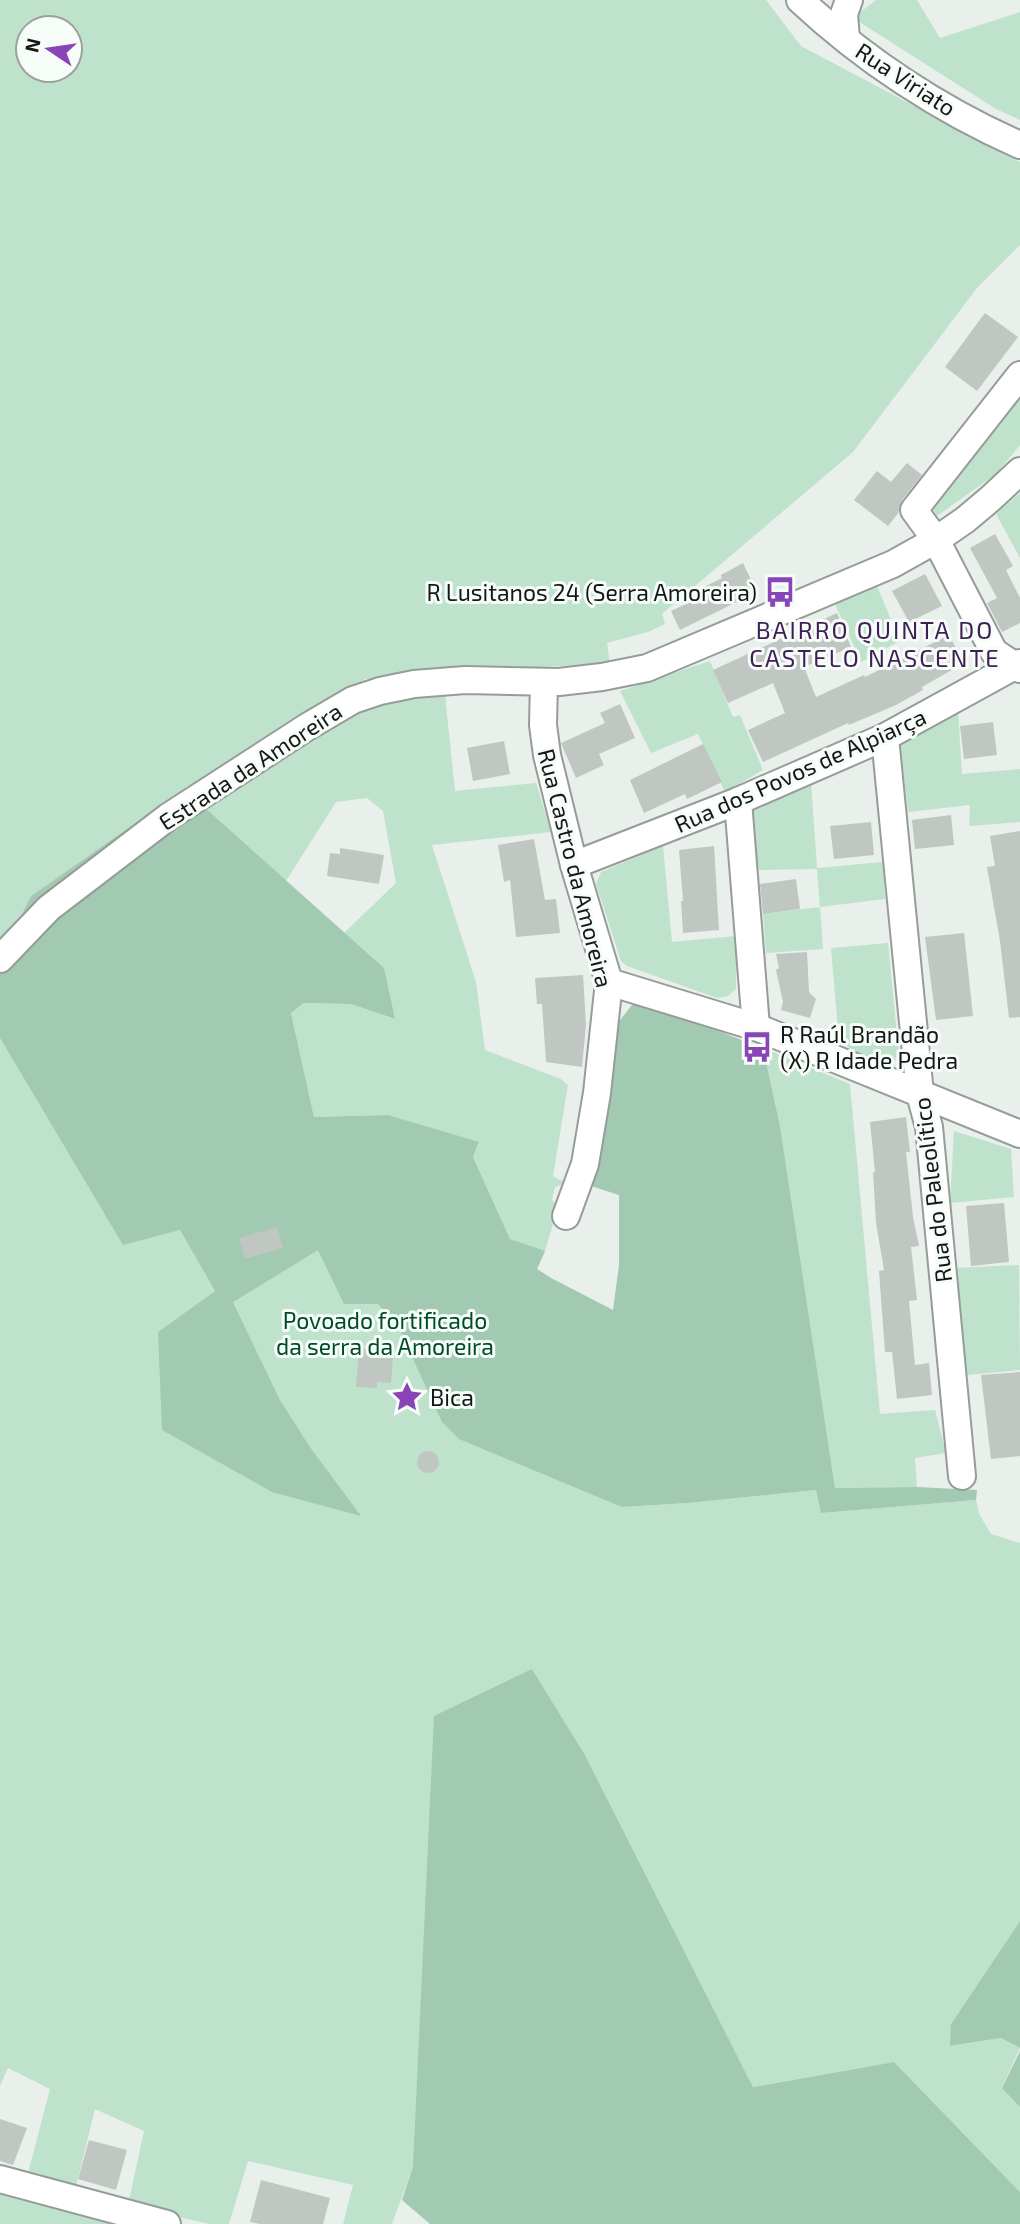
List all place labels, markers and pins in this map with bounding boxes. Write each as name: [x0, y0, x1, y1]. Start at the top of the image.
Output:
bus stop icon: R Lusitanos 24 (Serra Amoreira): [763, 575, 797, 609]
place label: R Lusitanos 24 (Serra Amoreira): [426, 578, 757, 606]
place label: R Raúl Brandão (X) R Idade Pedra: [780, 1020, 958, 1074]
bus stop icon: R Raúl Brandão (X) R Idade Pedra: [740, 1030, 774, 1064]
place icon: Bica: [390, 1380, 424, 1414]
place label: Bica: [430, 1383, 474, 1411]

